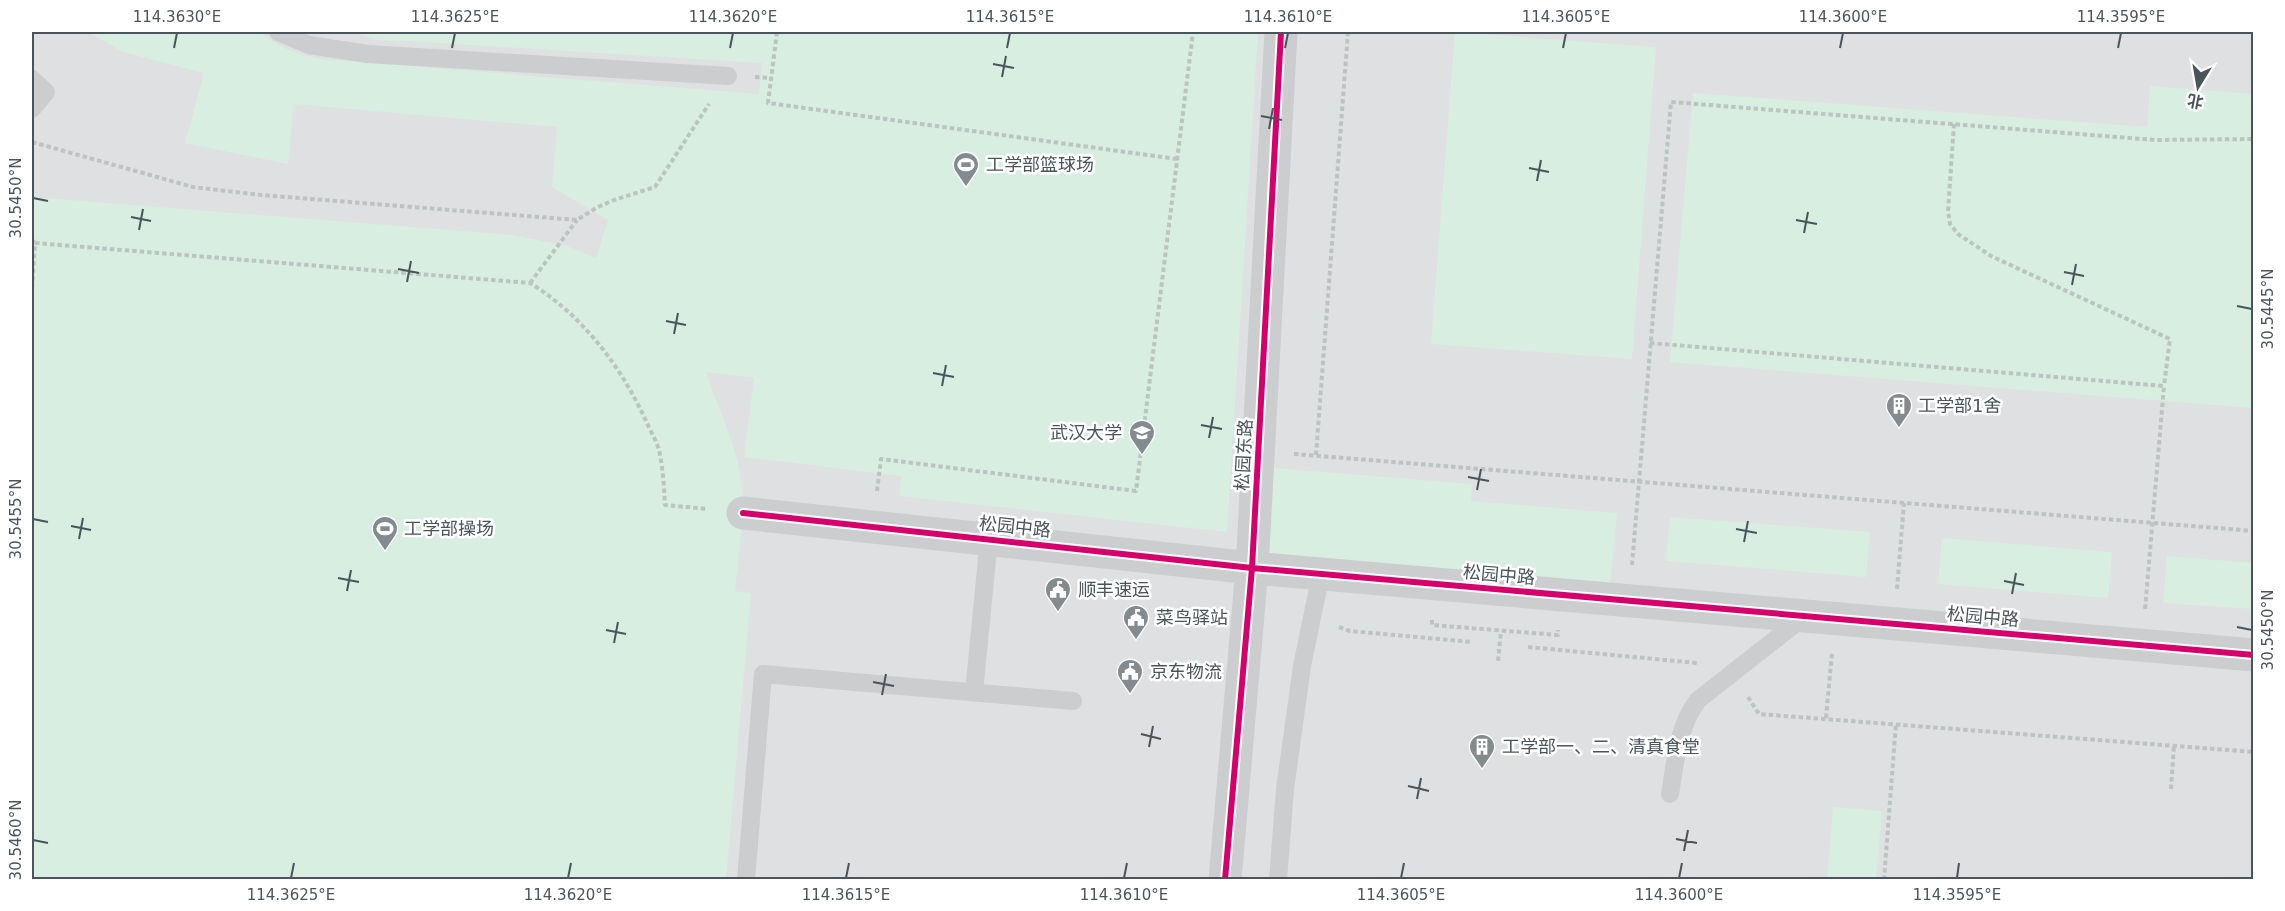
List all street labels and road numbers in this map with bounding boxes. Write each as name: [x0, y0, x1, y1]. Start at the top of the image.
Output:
street label: 松园东路: [1231, 418, 1256, 491]
street label: 松园中路: [978, 512, 1052, 541]
street label: 松园中路: [1462, 561, 1536, 588]
street label: 松园中路: [1946, 603, 2020, 630]

